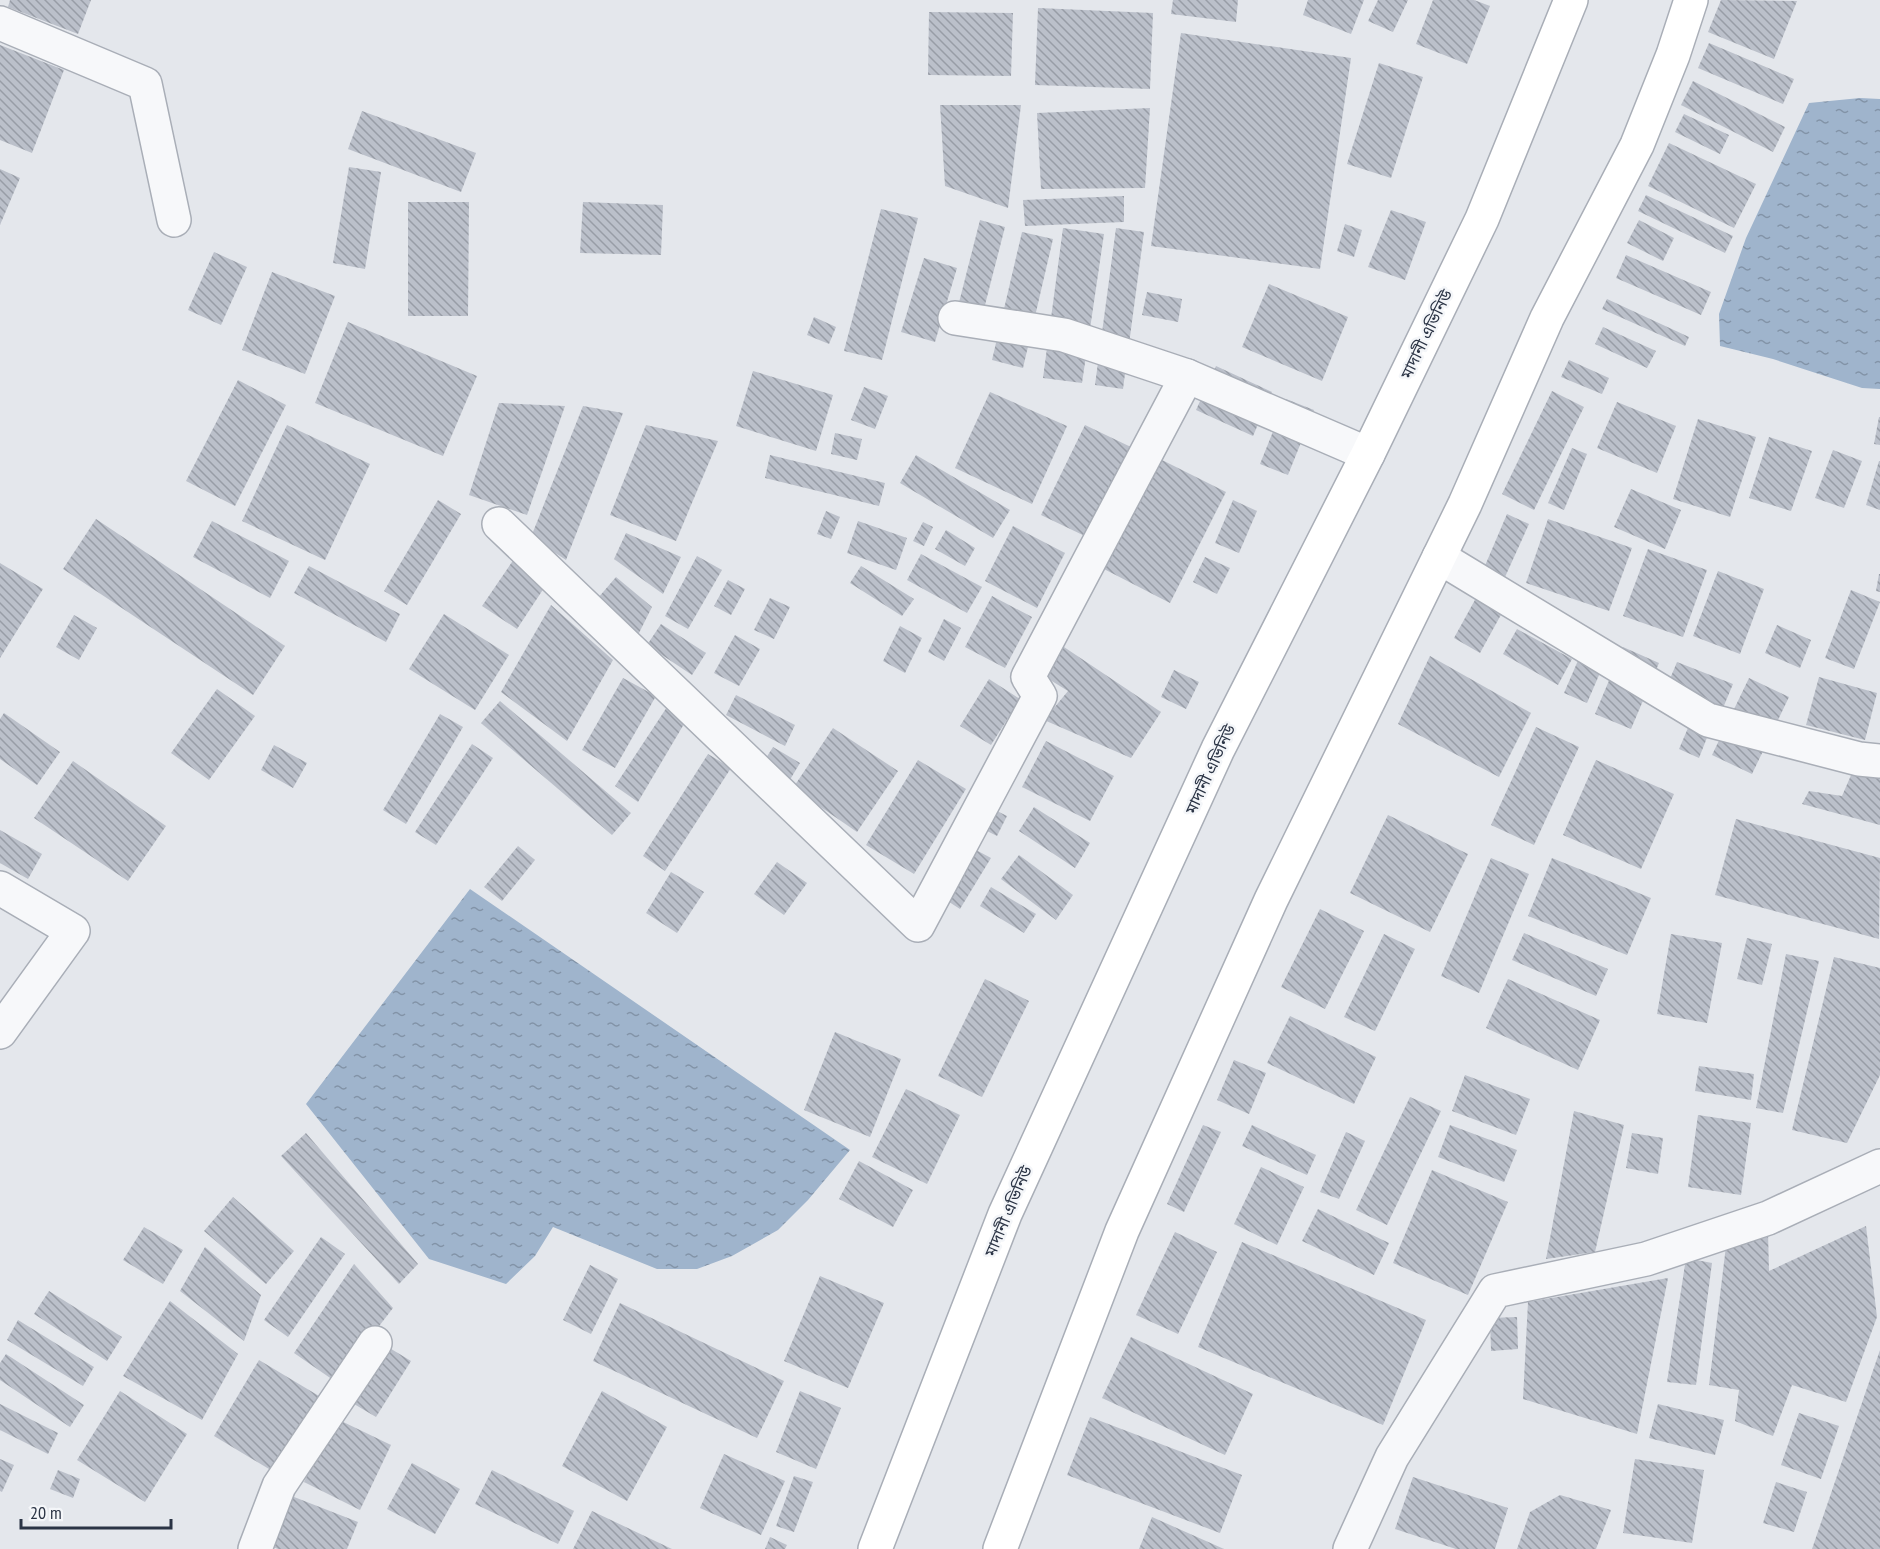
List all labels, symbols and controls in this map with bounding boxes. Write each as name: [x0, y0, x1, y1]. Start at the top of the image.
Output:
street label: মাদানী এভিনিউ: [1395, 286, 1456, 383]
street label: মাদানী এভিনিউ: [1180, 720, 1240, 818]
street label: মাদানী এভিনিউ: [979, 1162, 1036, 1260]
scale bar: [21, 1492, 171, 1530]
text: 20 m: [30, 1501, 62, 1524]

